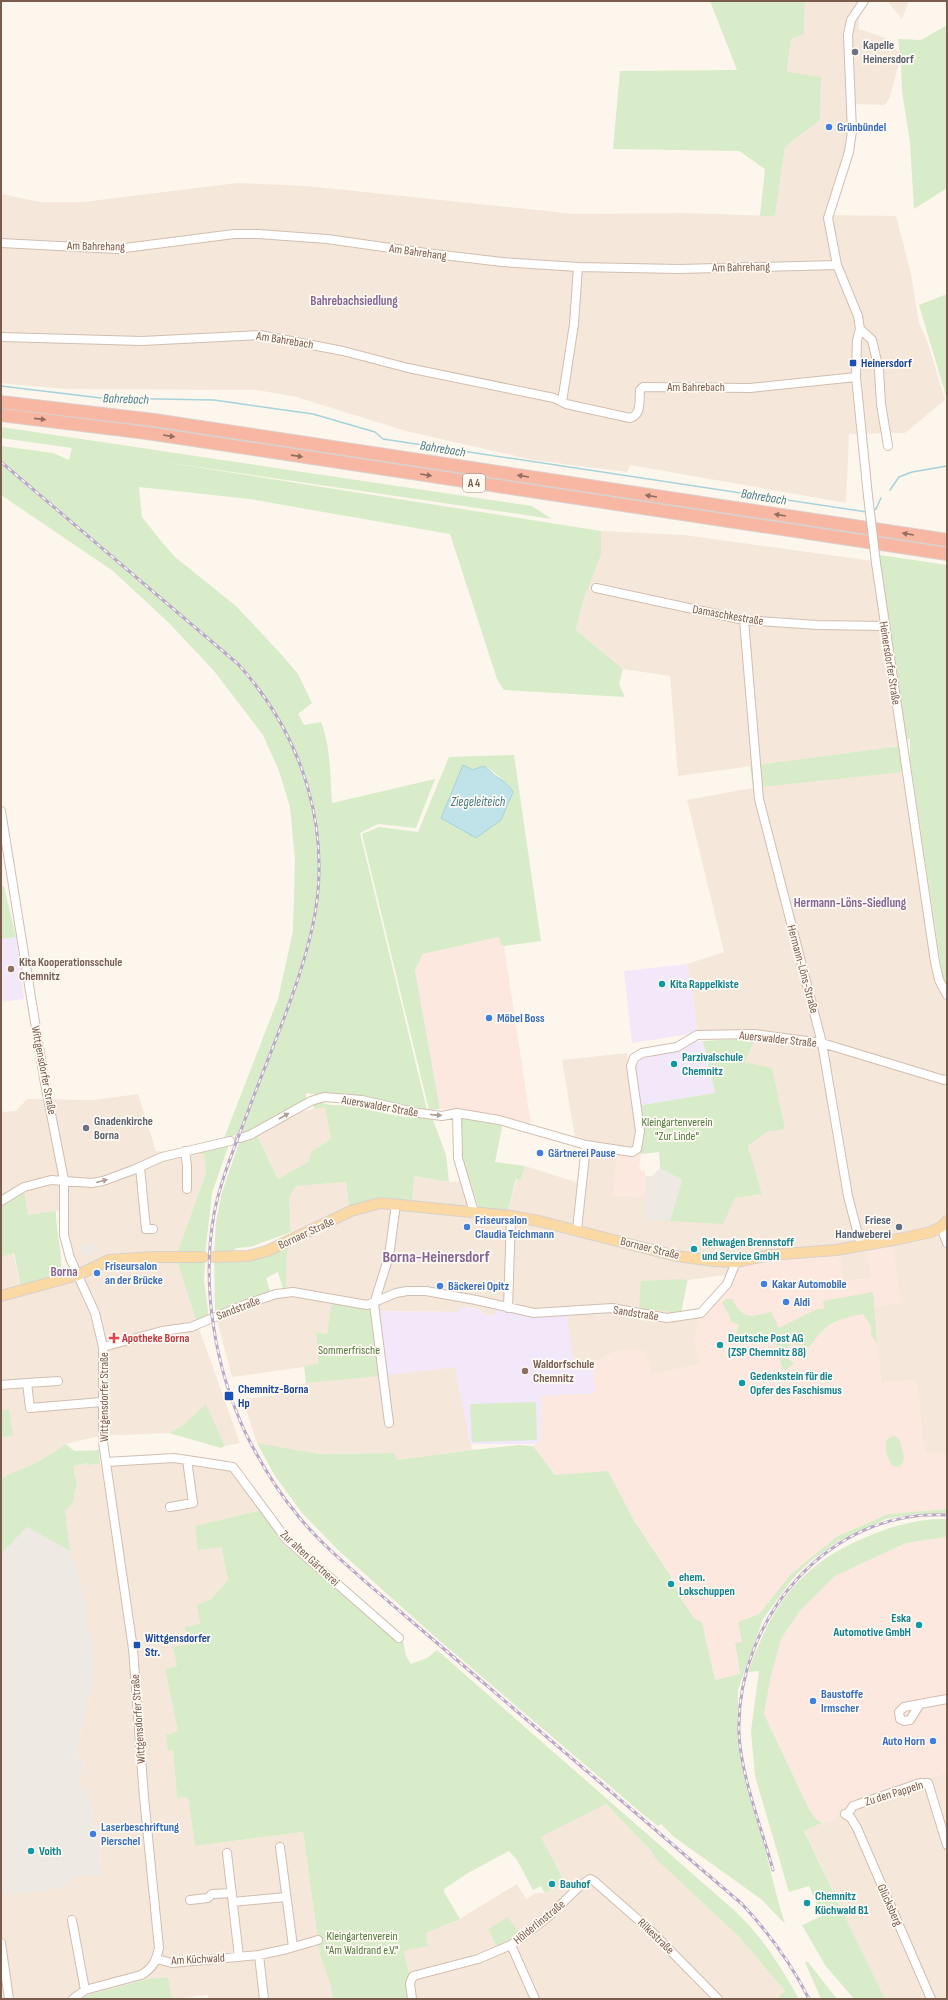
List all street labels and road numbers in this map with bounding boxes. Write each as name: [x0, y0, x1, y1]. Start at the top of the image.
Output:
street label: Am Bahrehang: [66, 238, 125, 255]
street label: Am Bahrehang: [387, 241, 448, 264]
street label: Am Bahrehang: [711, 259, 770, 276]
street label: Am Bahrebach: [254, 328, 315, 352]
street label: Am Bahrebach: [666, 380, 725, 395]
road number: A 4: [463, 474, 485, 492]
street label: Damaschkestraße: [691, 602, 765, 629]
street label: Heinersdorfer Straße: [876, 620, 904, 706]
street label: Hermann-Löns-Straße: [784, 923, 822, 1015]
street label: Wittgensdorfer Straße: [28, 1025, 59, 1116]
street label: Auerswalder Straße: [738, 1028, 818, 1051]
street label: Auerswalder Straße: [339, 1092, 420, 1121]
street label: Bornaer Straße: [276, 1214, 337, 1253]
street label: Bornaer Straße: [619, 1234, 681, 1263]
street label: Sandstraße: [214, 1293, 262, 1324]
street label: Sandstraße: [612, 1303, 660, 1324]
street label: Wittgensdorfer Straße: [97, 1352, 112, 1442]
street label: Zur alten Gärtnerei: [277, 1527, 342, 1590]
street label: Wittgensdorfer Straße: [128, 1673, 149, 1764]
street label: Zu den Pappeln: [863, 1777, 925, 1809]
street label: Glücksberg: [874, 1882, 906, 1929]
street label: Hölderlinstraße: [510, 1897, 568, 1948]
street label: Rilkestraße: [634, 1915, 677, 1957]
street label: Am Küchwald: [170, 1951, 225, 1968]

